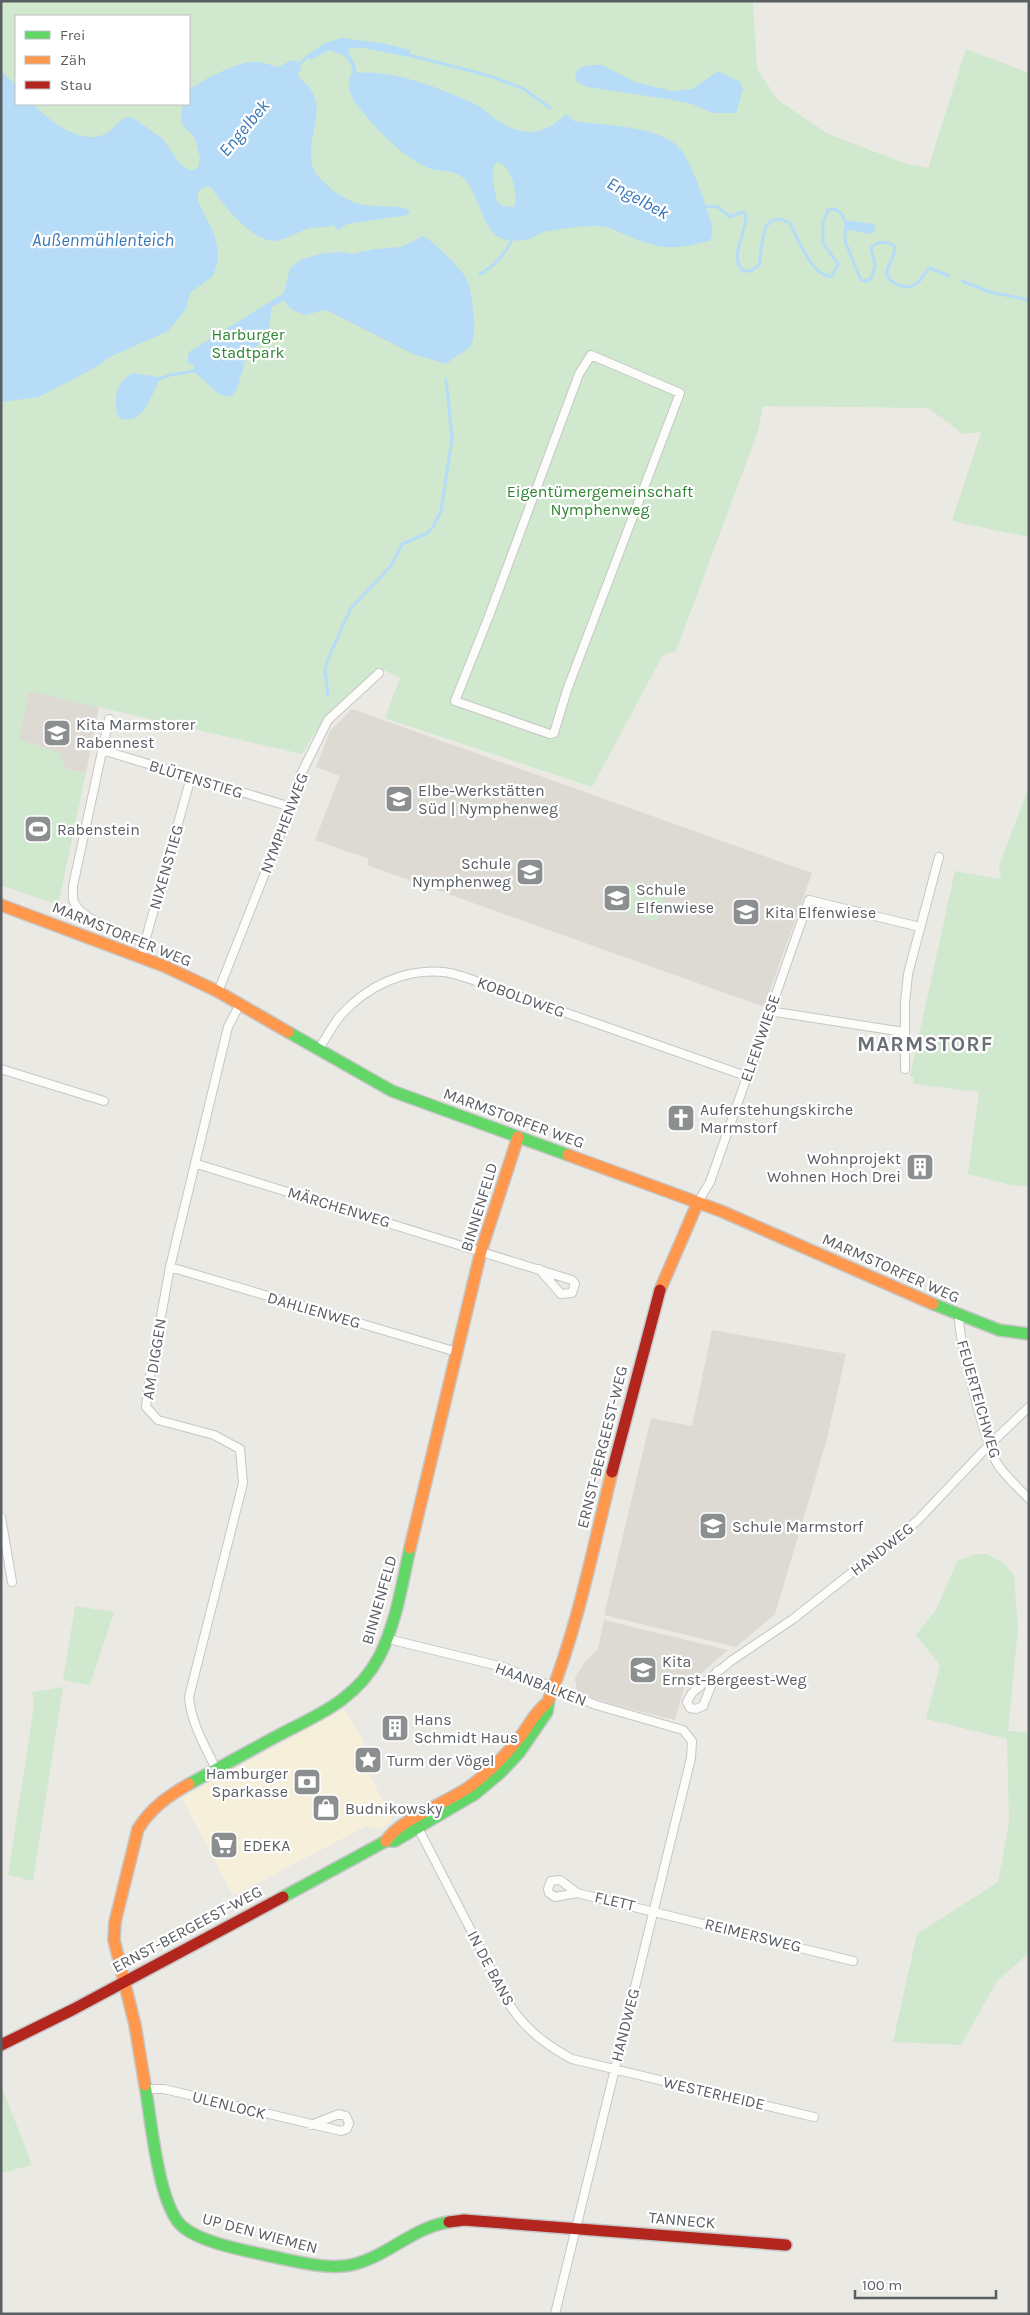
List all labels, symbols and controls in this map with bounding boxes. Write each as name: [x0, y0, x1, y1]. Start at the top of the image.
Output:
legend: [15, 15, 190, 105]
text: Frei: [60, 26, 85, 44]
text: Zäh: [60, 51, 86, 69]
text: Stau: [60, 76, 92, 94]
water label: Engelbek: [214, 94, 275, 161]
water label: Engelbek: [603, 172, 674, 224]
water label: Außenmühlenteich: [32, 229, 174, 251]
park label: Harburger Stadtpark: [211, 325, 285, 362]
park label: Eigentümergemeinschaft Nymphenweg: [507, 482, 693, 519]
place label: Kita Marmstorer Rabennest: [76, 715, 195, 752]
school or university icon: Kita Marmstorer Rabennest: [42, 718, 72, 748]
street label: BLÜTENSTIEG: [147, 756, 245, 802]
street label: NYMPHENWEG: [256, 770, 312, 876]
place label: Elbe-Werkstätten Süd | Nymphenweg: [418, 781, 558, 818]
school or university icon: Elbe-Werkstätten Süd | Nymphenweg: [384, 784, 414, 814]
sports icon: Rabenstein: [23, 814, 53, 844]
place label: Rabenstein: [57, 820, 140, 839]
street label: NIXENSTIEG: [145, 823, 187, 911]
place label: Schule Nymphenweg: [412, 854, 511, 891]
school or university icon: Schule Nymphenweg: [515, 857, 545, 887]
place label: Schule Elfenwiese: [636, 880, 714, 917]
school or university icon: Schule Elfenwiese: [602, 883, 632, 913]
street label: MARMSTORFER WEG: [50, 897, 194, 971]
school or university icon: Kita Elfenwiese: [731, 897, 761, 927]
place label: Kita Elfenwiese: [765, 903, 876, 922]
street label: KOBOLDWEG: [475, 972, 567, 1022]
street label: ELFENWIESE: [736, 992, 784, 1084]
district label: MARMSTORF: [857, 1032, 993, 1056]
street label: MARMSTORFER WEG: [441, 1084, 587, 1152]
place label: Auferstehungskirche Marmstorf: [700, 1100, 853, 1137]
church icon: Auferstehungskirche Marmstorf: [666, 1103, 696, 1133]
place label: Wohnprojekt Wohnen Hoch Drei: [767, 1149, 901, 1186]
building icon: Wohnprojekt Wohnen Hoch Drei: [905, 1152, 935, 1182]
street label: BINNENFELD: [457, 1160, 501, 1254]
street label: MÄRCHENWEG: [285, 1182, 393, 1232]
street label: MARMSTORFER WEG: [819, 1229, 963, 1307]
street label: DAHLIENWEG: [265, 1288, 363, 1332]
street label: AM DIGGEN: [138, 1317, 170, 1401]
street label: FEUERTEICHWEG: [953, 1338, 1005, 1460]
street label: ERNST-BERGEEST-WEG: [573, 1364, 631, 1530]
school or university icon: Schule Marmstorf: [698, 1511, 728, 1541]
place label: Schule Marmstorf: [732, 1517, 864, 1536]
street label: HANDWEG: [847, 1518, 917, 1580]
street label: BINNENFELD: [357, 1553, 401, 1647]
place label: Kita Ernst-Bergeest-Weg: [662, 1652, 807, 1689]
school or university icon: Kita Ernst-Bergeest-Weg: [628, 1655, 658, 1685]
street label: HAANBALKEN: [493, 1658, 589, 1710]
place label: Hans Schmidt Haus: [414, 1710, 518, 1747]
building icon: Hans Schmidt Haus: [380, 1713, 410, 1743]
place icon: Turm der Vögel: [353, 1745, 383, 1775]
place label: Turm der Vögel: [387, 1751, 494, 1770]
place label: Hamburger Sparkasse: [206, 1764, 288, 1801]
bank icon: Hamburger Sparkasse: [292, 1767, 322, 1797]
shop icon: Budnikowsky: [311, 1793, 341, 1823]
place label: Budnikowsky: [345, 1799, 443, 1818]
supermarket icon: EDEKA: [209, 1830, 239, 1860]
place label: EDEKA: [243, 1836, 290, 1855]
street label: ERNST-BERGEEST-WEG: [109, 1881, 265, 1977]
street label: FLETT: [593, 1887, 637, 1915]
street label: REIMERSWEG: [703, 1914, 803, 1956]
street label: IN DE BANS: [463, 1927, 519, 2009]
street label: HANDWEG: [607, 1986, 643, 2064]
street label: WESTERHEIDE: [661, 2072, 767, 2114]
street label: ULENLOCK: [190, 2087, 268, 2123]
street label: UP DEN WIEMEN: [200, 2208, 320, 2258]
street label: TANNECK: [648, 2208, 716, 2232]
scale bar: [855, 2268, 996, 2300]
text: 100 m: [862, 2276, 902, 2294]

